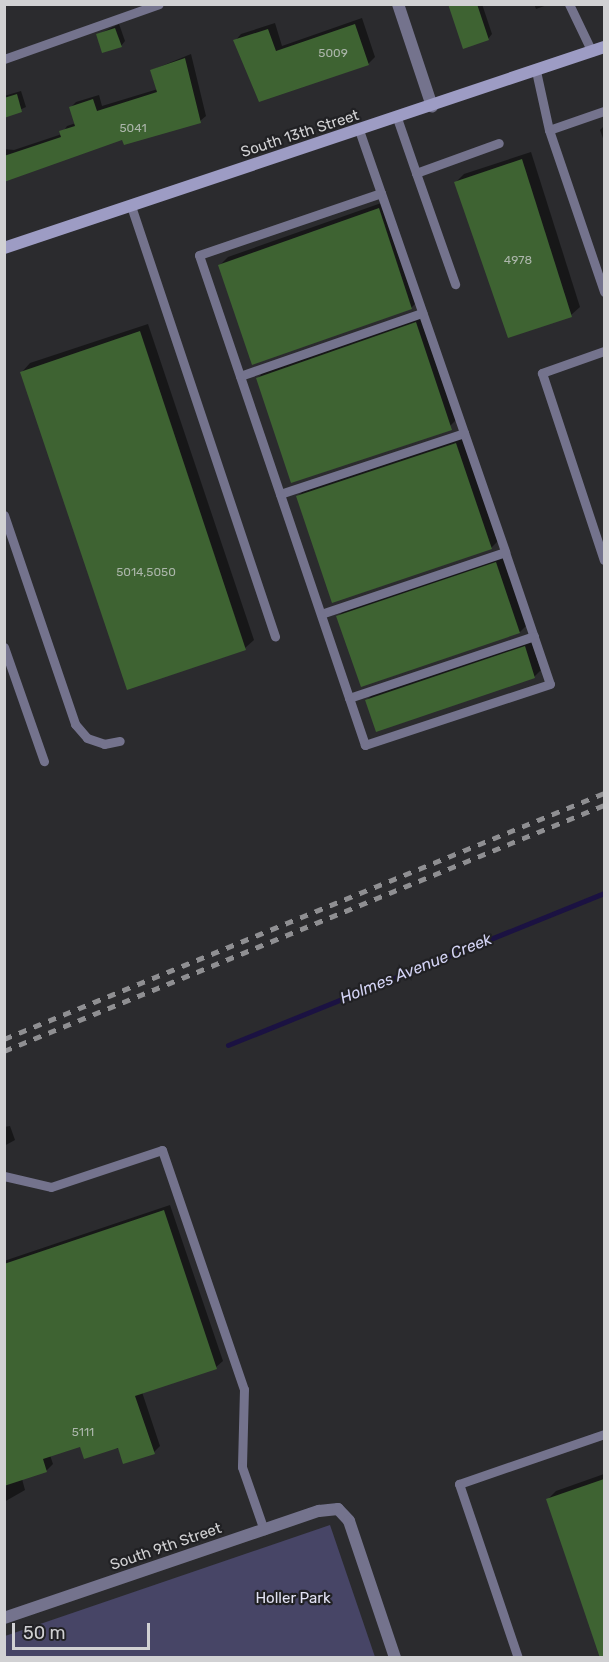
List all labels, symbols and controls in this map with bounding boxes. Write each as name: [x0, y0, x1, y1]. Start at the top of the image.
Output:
house number: 5009: [318, 47, 348, 61]
street label: South 13th Street: [239, 106, 361, 162]
house number: 5041: [119, 122, 147, 136]
house number: 4978: [504, 254, 532, 268]
house number: 5014,5050: [116, 566, 176, 580]
water label: Holmes Avenue Creek: [337, 930, 495, 1008]
house number: 5111: [72, 1426, 94, 1440]
street label: South 9th Street: [108, 1520, 224, 1574]
park label: Holler Park: [255, 1590, 331, 1608]
scale bar: [15, 1611, 153, 1649]
text: 50 m: [23, 1622, 66, 1644]

